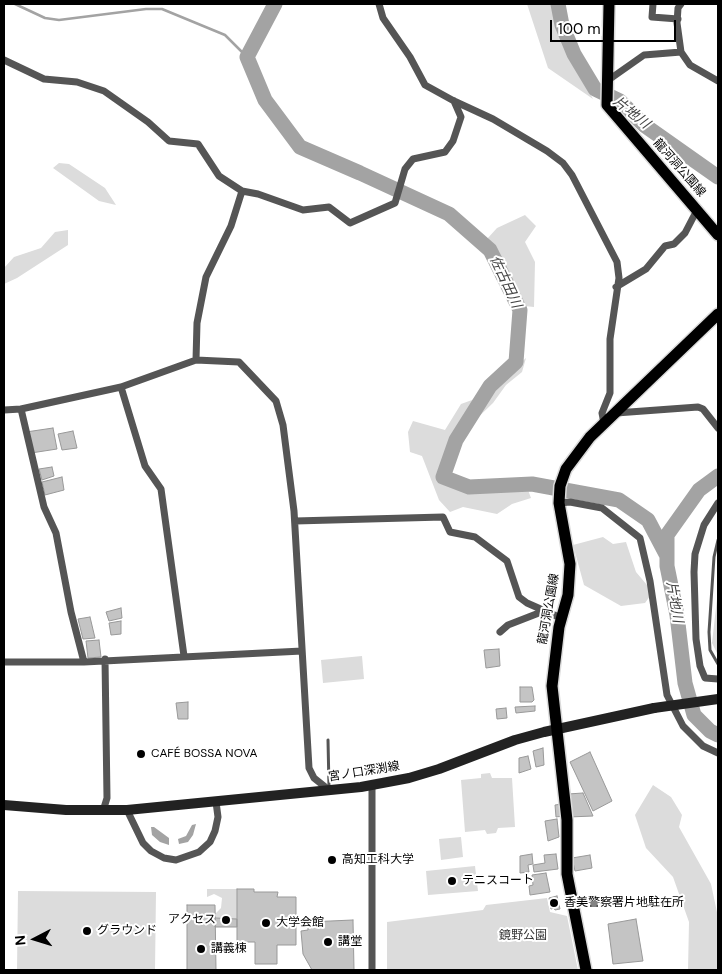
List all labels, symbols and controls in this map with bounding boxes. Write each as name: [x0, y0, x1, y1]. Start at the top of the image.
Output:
scale bar: [552, 10, 678, 42]
text: 100 m: [558, 19, 601, 39]
water label: 片地川: [609, 93, 653, 133]
street label: 龍河洞公園線: [650, 136, 708, 200]
water label: 佐古田川: [486, 253, 524, 311]
street label: 龍河洞公園線: [536, 572, 562, 646]
water label: 片地川: [662, 580, 686, 624]
place label: CAFÉ BOSSA NOVA: [151, 747, 257, 761]
marker: CAFÉ BOSSA NOVA: [135, 748, 147, 760]
street label: 宮ノ口深渕線: [327, 759, 401, 785]
place label: 高知工科大学: [342, 853, 414, 867]
marker: 高知工科大学: [326, 854, 338, 866]
place label: テニスコート: [462, 874, 534, 888]
marker: テニスコート: [446, 875, 458, 887]
place label: 香美警察署片地駐在所: [564, 896, 684, 910]
marker: 香美警察署片地駐在所: [548, 897, 560, 909]
place label: アクセス: [168, 913, 216, 927]
north arrow: [10, 914, 60, 964]
marker: アクセス: [220, 914, 232, 926]
place label: 大学会館: [276, 916, 324, 930]
marker: 大学会館: [260, 917, 272, 929]
place label: グラウンド: [97, 924, 157, 938]
marker: グラウンド: [81, 925, 93, 937]
park label: 鏡野公園: [499, 929, 547, 943]
text: N: [11, 934, 29, 946]
place label: 講堂: [338, 935, 362, 949]
marker: 講堂: [322, 936, 334, 948]
place label: 講義棟: [211, 942, 247, 956]
marker: 講義棟: [195, 943, 207, 955]

